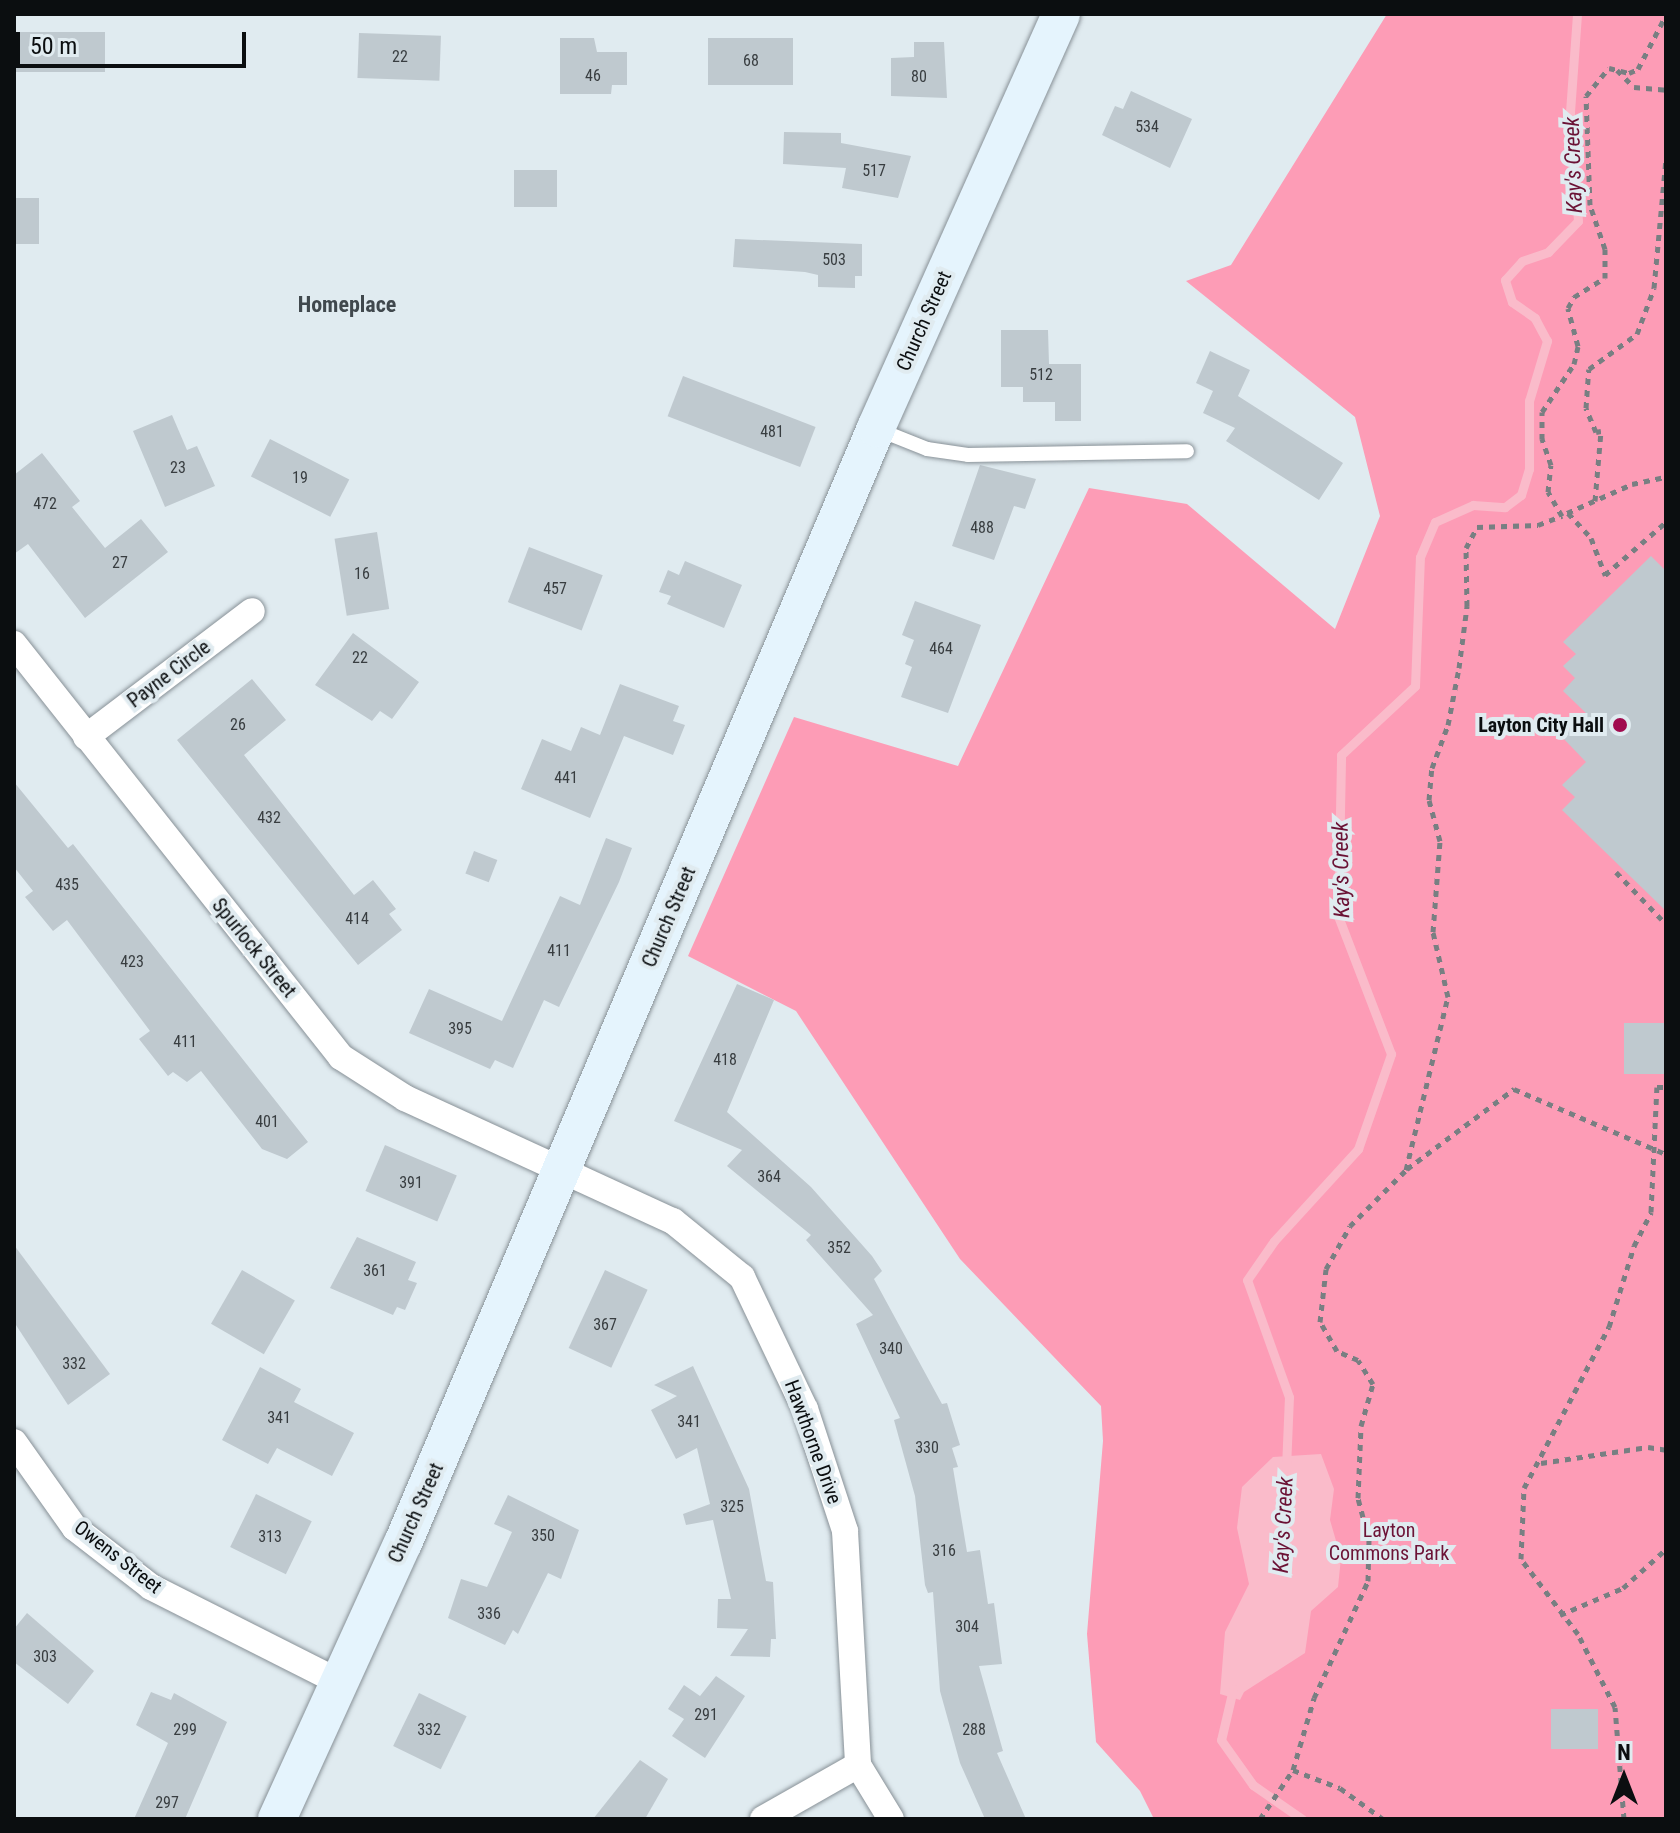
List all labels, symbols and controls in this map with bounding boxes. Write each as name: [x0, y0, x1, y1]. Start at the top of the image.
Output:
scale bar: [20, 16, 250, 66]
text: 50 m: [30, 32, 77, 60]
house number: 22: [392, 47, 408, 67]
house number: 68: [743, 51, 759, 71]
house number: 46: [585, 66, 601, 86]
house number: 80: [911, 67, 927, 87]
water label: Kay's Creek: [1558, 116, 1588, 214]
house number: 534: [1135, 117, 1159, 137]
house number: 517: [862, 161, 886, 181]
house number: 503: [822, 250, 846, 270]
street label: Church Street: [891, 267, 957, 375]
district label: Homeplace: [298, 292, 396, 318]
house number: 512: [1029, 365, 1053, 385]
house number: 481: [760, 422, 784, 442]
house number: 23: [170, 458, 186, 478]
house number: 19: [292, 468, 308, 488]
house number: 472: [33, 494, 57, 514]
house number: 488: [970, 518, 994, 538]
house number: 27: [112, 553, 128, 573]
house number: 16: [354, 564, 370, 584]
house number: 457: [543, 579, 567, 599]
street label: Payne Circle: [123, 635, 215, 713]
house number: 464: [929, 639, 953, 659]
house number: 22: [352, 648, 368, 668]
place label: Layton City Hall: [1478, 713, 1604, 737]
house number: 26: [230, 715, 246, 735]
marker: Layton City Hall: [1611, 716, 1629, 734]
house number: 441: [554, 768, 578, 788]
house number: 432: [257, 808, 281, 828]
water label: Kay's Creek: [1327, 822, 1355, 918]
street label: Church Street: [637, 863, 701, 971]
house number: 435: [55, 875, 79, 895]
street label: Spurlock Street: [207, 894, 301, 1002]
house number: 414: [345, 909, 369, 929]
house number: 411: [547, 941, 571, 961]
house number: 423: [120, 952, 144, 972]
house number: 395: [448, 1019, 472, 1039]
house number: 411: [173, 1032, 197, 1052]
house number: 418: [713, 1050, 737, 1070]
house number: 401: [255, 1112, 279, 1132]
house number: 364: [757, 1167, 781, 1187]
house number: 391: [399, 1173, 423, 1193]
house number: 352: [827, 1238, 851, 1258]
house number: 361: [363, 1261, 387, 1281]
house number: 367: [593, 1315, 617, 1335]
house number: 340: [879, 1339, 903, 1359]
house number: 332: [62, 1354, 86, 1374]
street label: Hawthorne Drive: [779, 1377, 847, 1507]
house number: 341: [267, 1408, 291, 1428]
house number: 341: [677, 1412, 701, 1432]
house number: 330: [915, 1438, 939, 1458]
street label: Church Street: [383, 1459, 449, 1567]
water label: Kay's Creek: [1267, 1476, 1299, 1574]
house number: 325: [720, 1497, 744, 1517]
street label: Owens Street: [69, 1515, 167, 1599]
park label: Layton Commons Park: [1329, 1519, 1449, 1566]
house number: 350: [531, 1526, 555, 1546]
house number: 313: [258, 1527, 282, 1547]
house number: 316: [932, 1541, 956, 1561]
house number: 336: [477, 1604, 501, 1624]
house number: 304: [955, 1617, 979, 1637]
house number: 303: [33, 1647, 57, 1667]
house number: 291: [694, 1705, 718, 1725]
house number: 299: [173, 1720, 197, 1740]
house number: 332: [417, 1720, 441, 1740]
house number: 288: [962, 1720, 986, 1740]
north arrow: [1584, 1737, 1664, 1817]
text: N: [1617, 1740, 1631, 1765]
house number: 297: [155, 1793, 179, 1813]

